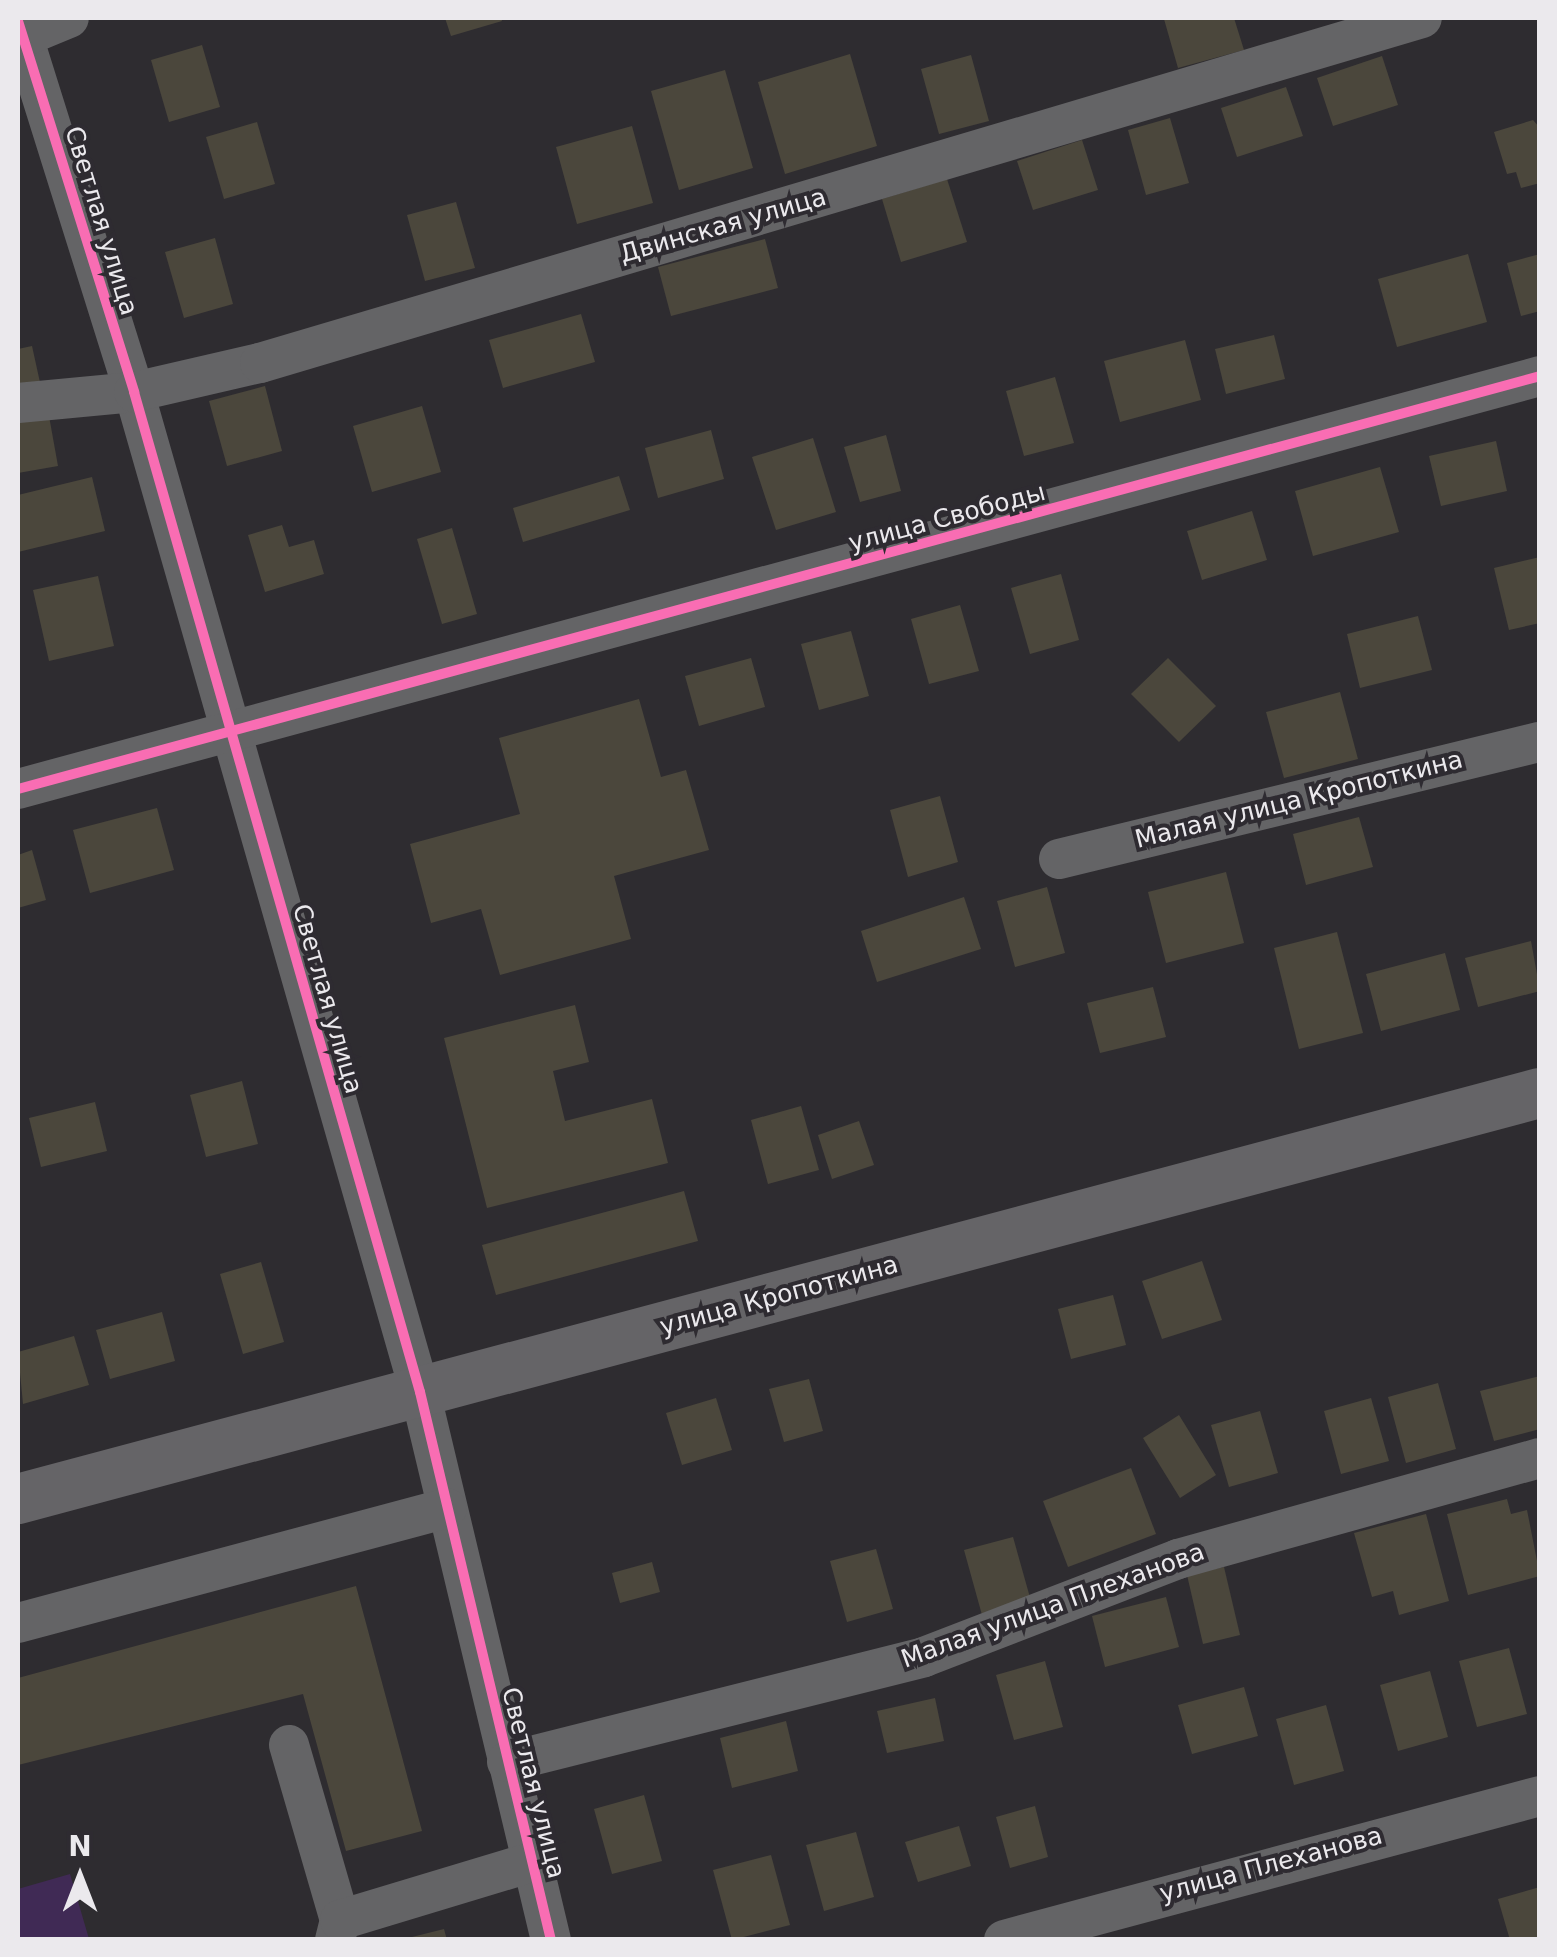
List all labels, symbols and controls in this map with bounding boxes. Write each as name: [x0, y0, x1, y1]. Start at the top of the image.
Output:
street label: Светлая улица: [58, 123, 144, 319]
street label: Двинская улица: [616, 182, 830, 270]
street label: улица Свободы: [845, 477, 1049, 559]
street label: Малая улица Кропоткина: [1132, 745, 1466, 855]
street label: Светлая улица: [286, 901, 368, 1097]
street label: улица Кропоткина: [657, 1250, 901, 1342]
street label: Малая улица Плеханова: [897, 1537, 1209, 1675]
street label: Светлая улица: [495, 1684, 571, 1882]
street label: улица Плеханова: [1156, 1821, 1386, 1909]
north arrow: [30, 1827, 130, 1927]
text: N: [68, 1830, 92, 1863]

